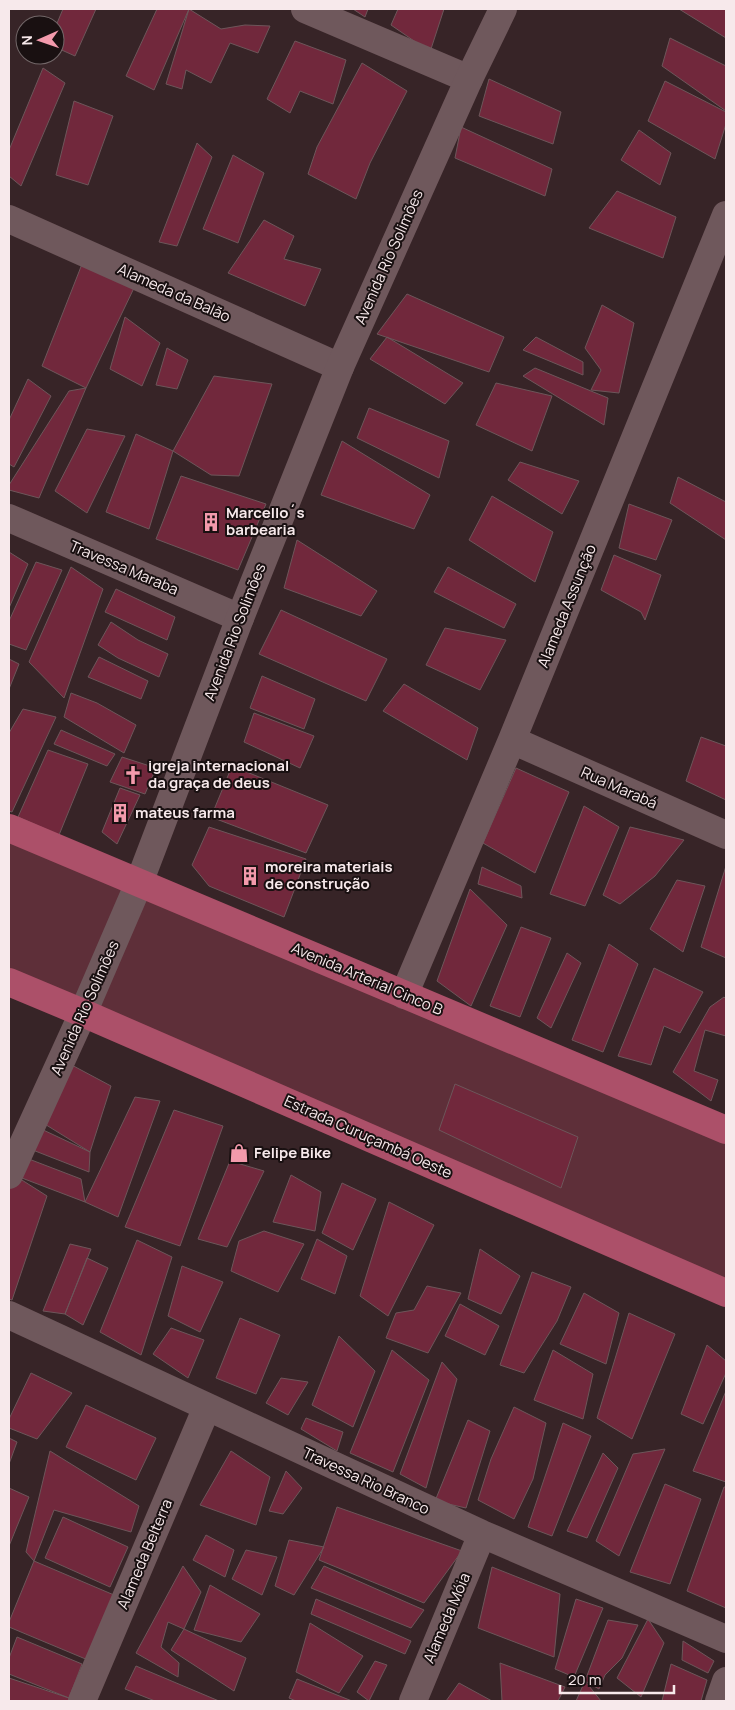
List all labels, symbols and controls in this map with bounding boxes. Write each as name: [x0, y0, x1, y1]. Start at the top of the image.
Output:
north arrow: [15, 15, 65, 65]
text: N: [17, 35, 36, 46]
street label: Avenida Rio Solimões: [349, 186, 428, 328]
street label: Alameda da Balão: [114, 258, 234, 327]
place label: Marcello´s barbearia: [226, 502, 305, 540]
building icon: Marcello´s barbearia: [200, 511, 222, 533]
street label: Travessa Maraba: [67, 535, 182, 600]
street label: Alameda Assunção: [532, 541, 601, 671]
street label: Avenida Rio Solimões: [199, 560, 270, 704]
place label: igreja internacional da graça de deus: [148, 755, 289, 793]
street label: Rua Marabá: [578, 761, 661, 814]
church icon: igreja internacional da graça de deus: [122, 764, 144, 786]
building icon: mateus farma: [109, 802, 131, 824]
place label: mateus farma: [135, 802, 235, 823]
place label: moreira materiais de construção: [265, 856, 393, 894]
building icon: moreira materiais de construção: [239, 865, 261, 887]
street label: Avenida Rio Solimões: [45, 937, 124, 1079]
street label: Avenida Arterial Cinco B: [288, 937, 446, 1020]
street label: Estrada Curuçambá Oeste: [281, 1090, 456, 1183]
shop icon: Felipe Bike: [228, 1142, 250, 1164]
place label: Felipe Bike: [254, 1142, 331, 1163]
street label: Travessa Rio Branco: [299, 1442, 433, 1519]
street label: Alameda Belterra: [112, 1495, 177, 1612]
street label: Alameda Móia: [418, 1569, 475, 1666]
scale bar: [560, 1662, 674, 1694]
text: 20 m: [568, 1669, 601, 1690]

